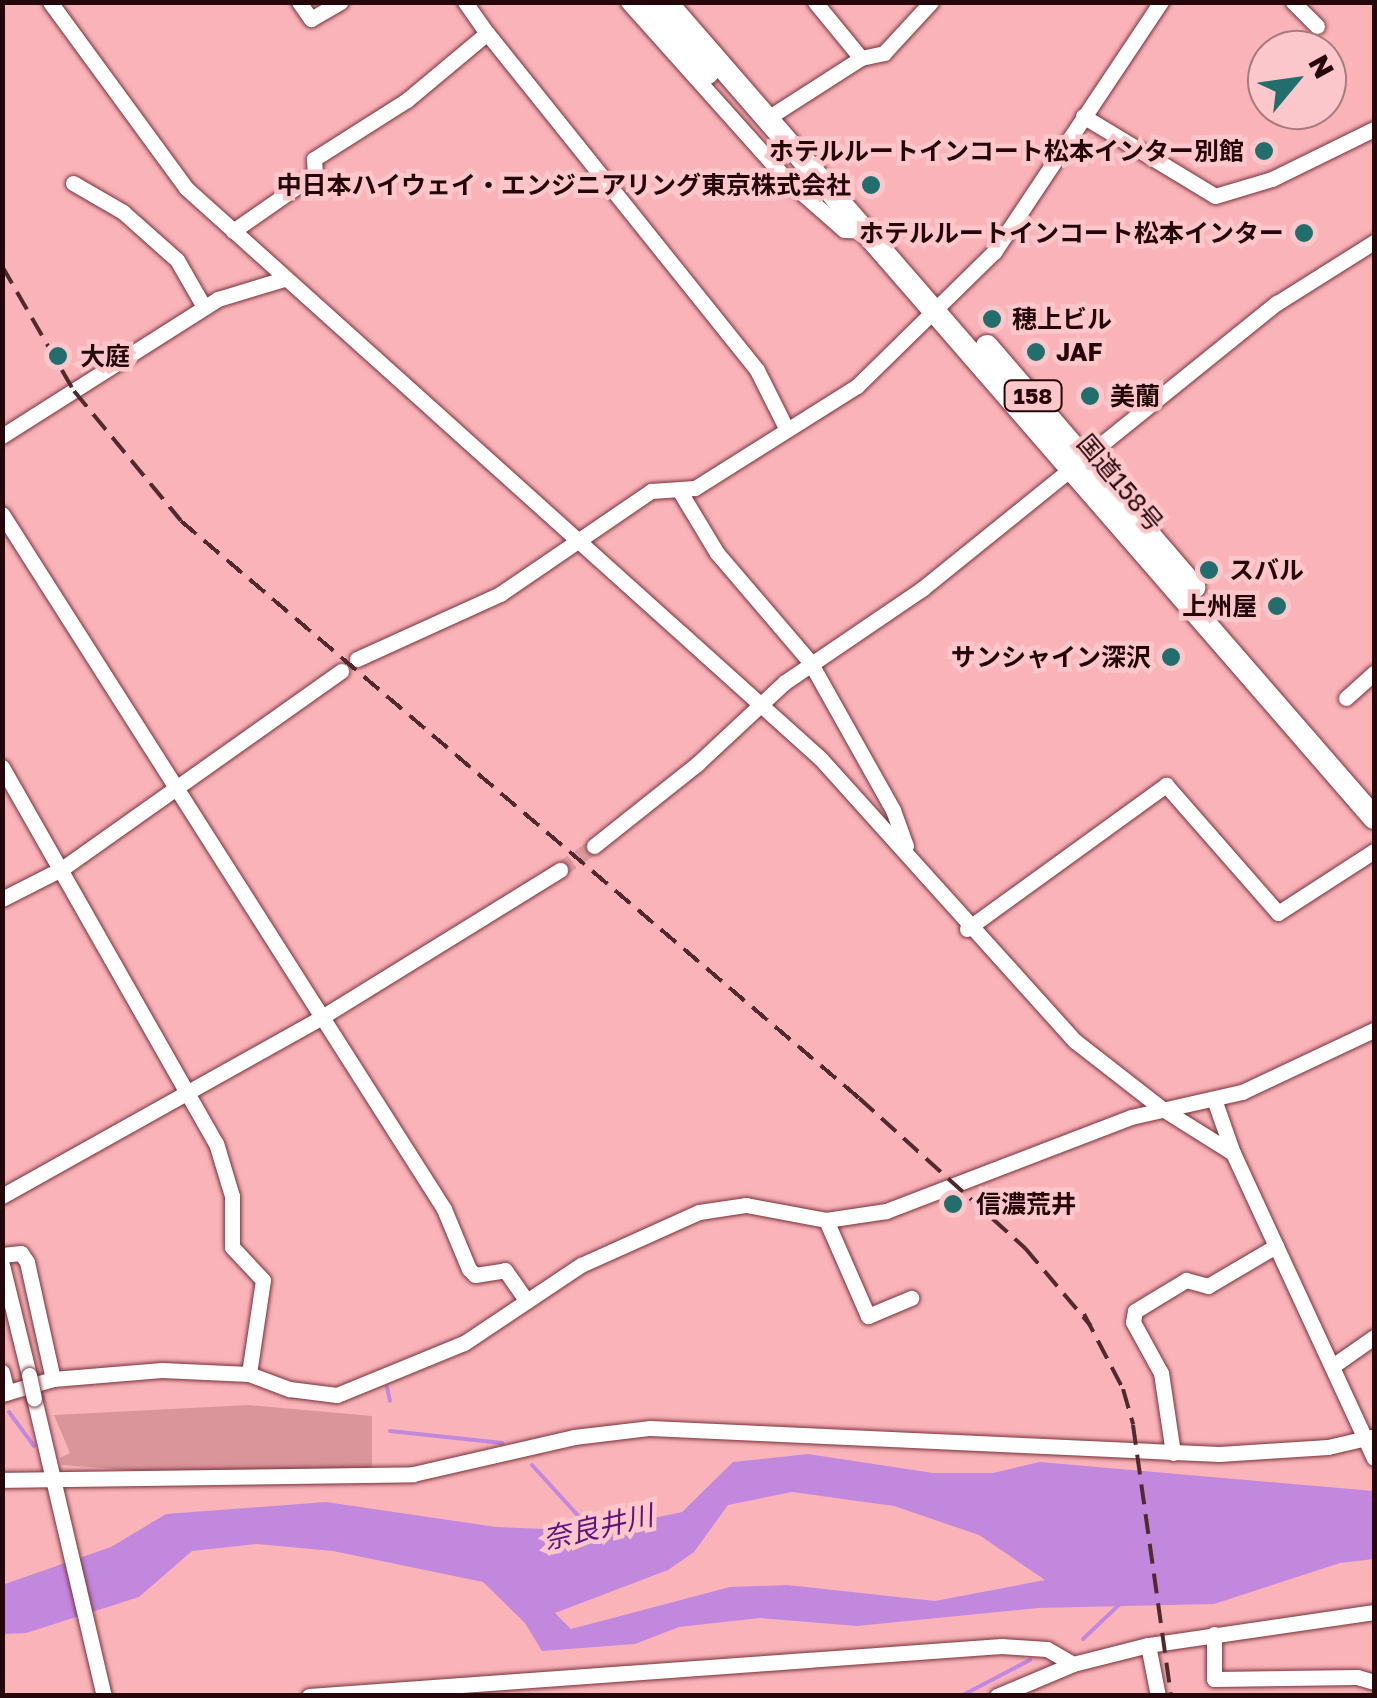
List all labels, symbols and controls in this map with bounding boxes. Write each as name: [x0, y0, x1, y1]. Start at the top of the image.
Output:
north arrow: [1247, 30, 1347, 130]
text: N: [1302, 49, 1342, 83]
place label: ホテルルートインコート松本インター別館: [769, 136, 1244, 166]
marker: ホテルルートインコート松本インター別館: [1253, 140, 1275, 162]
place label: 中日本ハイウェイ・エンジニアリング東京株式会社: [276, 170, 851, 200]
marker: 中日本ハイウェイ・エンジニアリング東京株式会社: [860, 174, 882, 196]
place label: ホテルルートインコート松本インター: [859, 218, 1284, 248]
marker: ホテルルートインコート松本インター: [1293, 222, 1315, 244]
place label: 穂上ビル: [1012, 304, 1112, 334]
marker: 穂上ビル: [981, 308, 1003, 330]
place label: JAF: [1056, 337, 1102, 367]
place label: 大庭: [80, 341, 130, 371]
marker: JAF: [1025, 341, 1047, 363]
marker: 大庭: [45, 343, 71, 369]
road number: 158: [1003, 379, 1063, 413]
place label: 美蘭: [1110, 381, 1160, 411]
marker: 美蘭: [1079, 385, 1101, 407]
street label: 国道158号: [1071, 429, 1169, 537]
place label: スバル: [1229, 555, 1304, 585]
marker: スバル: [1198, 559, 1220, 581]
place label: 上州屋: [1182, 591, 1257, 621]
marker: 上州屋: [1266, 595, 1288, 617]
place label: サンシャイン深沢: [951, 642, 1151, 672]
marker: サンシャイン深沢: [1160, 646, 1182, 668]
place label: 信濃荒井: [976, 1189, 1076, 1219]
marker: 信濃荒井: [940, 1191, 966, 1217]
water label: 奈良井川: [540, 1498, 656, 1556]

